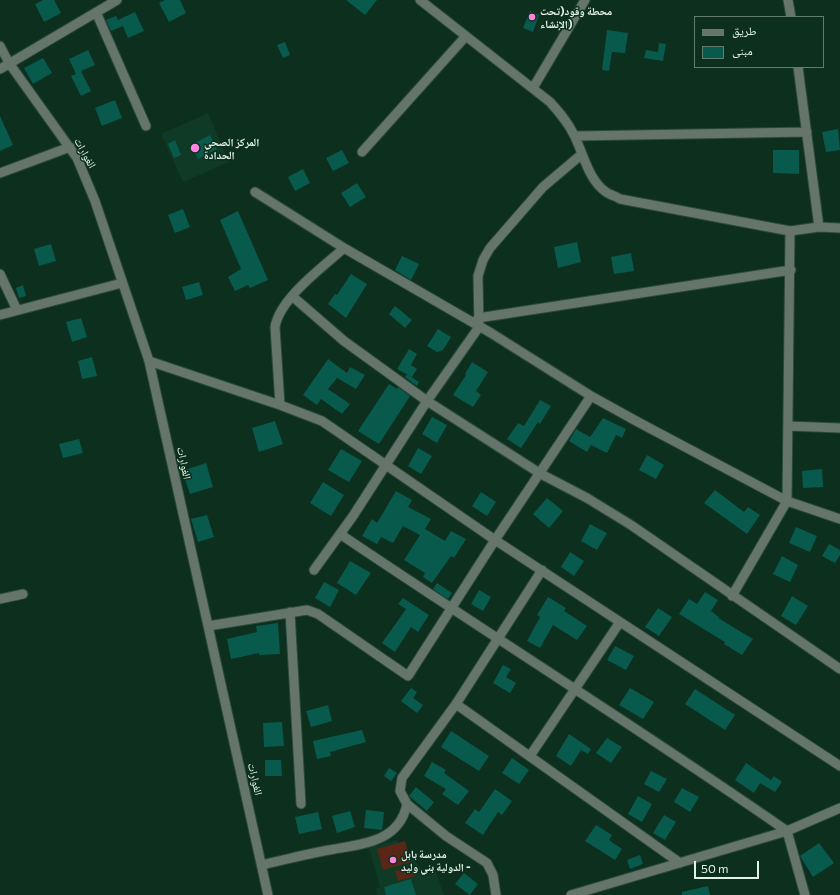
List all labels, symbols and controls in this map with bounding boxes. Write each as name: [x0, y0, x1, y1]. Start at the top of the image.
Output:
place label: محطة وقود(تحت الإنشاء): [540, 4, 612, 30]
marker: محطة وقود(تحت الإنشاء): [527, 12, 537, 22]
legend: [694, 16, 824, 68]
text: طريق: [732, 23, 757, 37]
text: مبنى: [732, 43, 753, 57]
place label: المركز الصحي الحدادة: [204, 135, 259, 161]
street label: الغوارات: [71, 136, 99, 170]
marker: المركز الصحي الحدادة: [189, 142, 201, 154]
street label: الغوارات: [174, 446, 194, 480]
street label: الغوارات: [245, 762, 265, 796]
place label: مدرسة بابل الدولية بني وليد -: [401, 847, 471, 873]
scale bar: [696, 853, 761, 879]
marker: مدرسة بابل الدولية بني وليد -: [388, 855, 398, 865]
text: 50 m: [701, 861, 729, 875]

